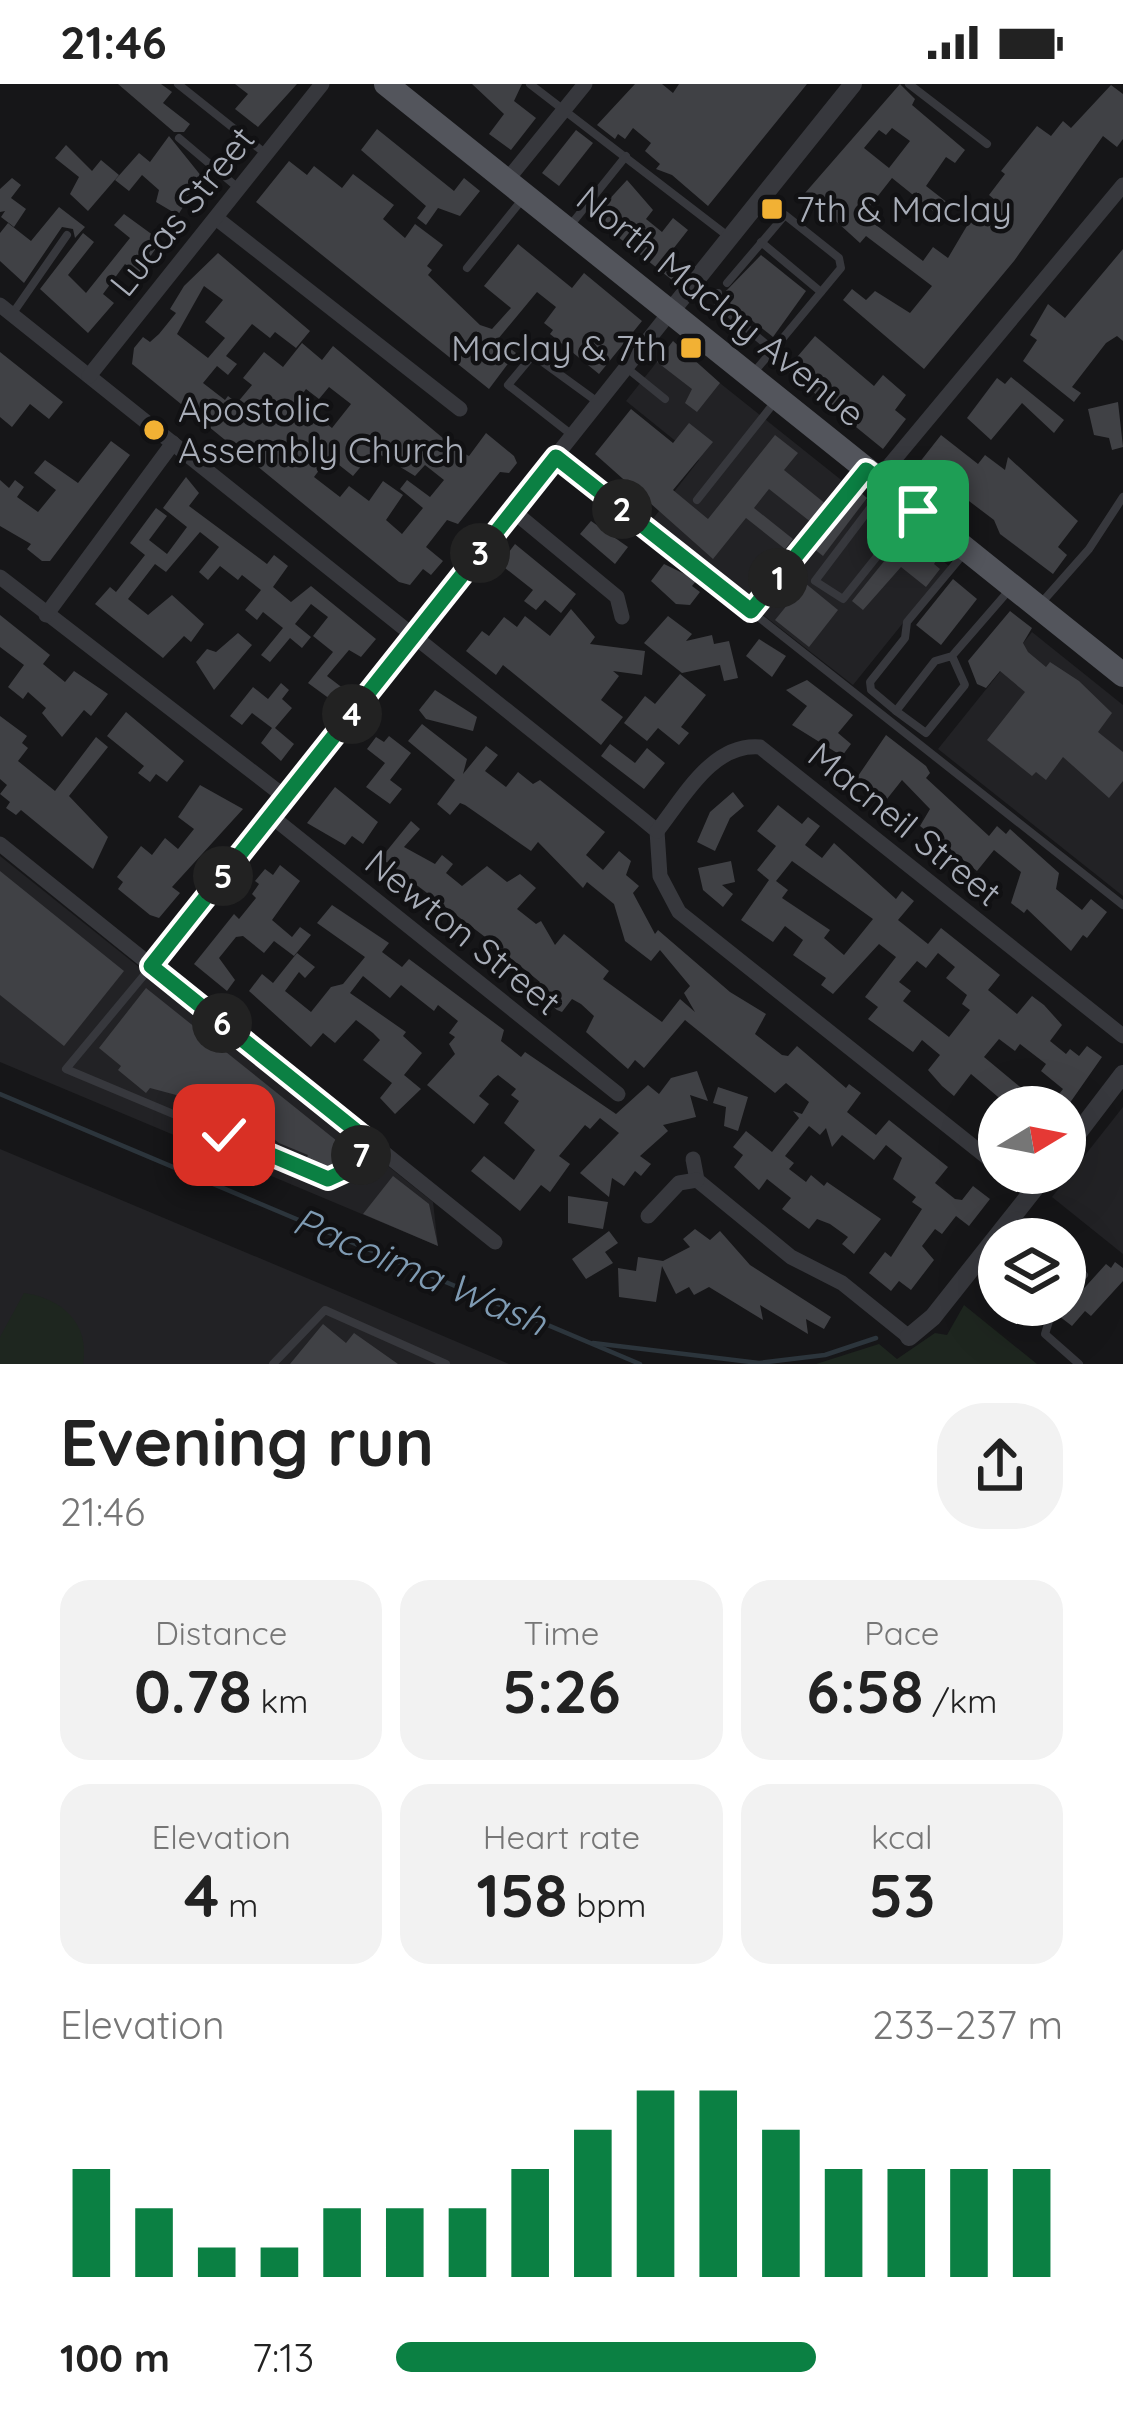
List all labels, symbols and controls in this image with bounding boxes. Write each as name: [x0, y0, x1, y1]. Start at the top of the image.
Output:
text: 21:46: [60, 14, 167, 70]
street label: Lucas Street: [100, 117, 264, 305]
street label: North Maclay Avenue: [568, 175, 875, 436]
place label: 7th & Maclay: [796, 186, 1012, 231]
marker: 7th & Maclay: [759, 196, 785, 222]
place label: Maclay & 7th: [451, 325, 667, 370]
marker: Maclay & 7th: [678, 335, 704, 361]
place label: Apostolic Assembly Church: [178, 386, 465, 472]
marker: Apostolic Assembly Church: [141, 417, 167, 443]
pin: [867, 460, 969, 562]
icon: arrive: [885, 478, 951, 544]
pin: 2: [592, 479, 652, 539]
text: 2: [613, 488, 631, 529]
pin: 3: [450, 523, 510, 583]
text: 3: [471, 532, 489, 573]
pin: 1: [748, 548, 808, 608]
text: 1: [772, 557, 784, 598]
pin: 4: [322, 684, 382, 744]
text: 4: [342, 693, 362, 734]
street label: Macneil Street: [800, 732, 1011, 915]
street label: Newton Street: [357, 839, 570, 1024]
pin: 5: [193, 846, 253, 906]
text: 5: [213, 855, 233, 896]
pin: 6: [192, 993, 252, 1053]
text: 6: [213, 1002, 231, 1043]
pin: [173, 1084, 275, 1186]
north arrow: [978, 1086, 1086, 1194]
map controls: [978, 1086, 1086, 1326]
icon: check: [191, 1102, 257, 1168]
pin: 7: [331, 1125, 391, 1185]
text: 7: [352, 1134, 370, 1175]
water label: Pacoima Wash: [286, 1195, 555, 1346]
button: layers: [978, 1218, 1086, 1326]
text: Evening run: [60, 1400, 434, 1483]
button: share: [937, 1403, 1063, 1529]
text: 21:46: [60, 1487, 145, 1536]
text: Distance: [155, 1612, 287, 1653]
text: Time: [524, 1612, 599, 1653]
text: Pace: [864, 1612, 939, 1653]
text: 0.78: [134, 1653, 252, 1728]
text: 5:26: [502, 1653, 621, 1728]
text: 6:58: [806, 1653, 923, 1728]
text: km: [252, 1680, 308, 1721]
text: /km: [923, 1680, 997, 1721]
text: Elevation: [152, 1816, 291, 1857]
text: Heart rate: [483, 1816, 640, 1857]
text: kcal: [871, 1816, 933, 1857]
text: 4: [184, 1857, 219, 1932]
text: 158: [477, 1857, 567, 1932]
text: 53: [868, 1857, 935, 1932]
text: m: [219, 1884, 258, 1925]
text: bpm: [567, 1884, 646, 1925]
text: Elevation: [60, 2000, 224, 2049]
text: 233–237 m: [872, 2000, 1063, 2049]
text: 100 m: [60, 2333, 170, 2382]
text: 7:13: [252, 2333, 314, 2382]

